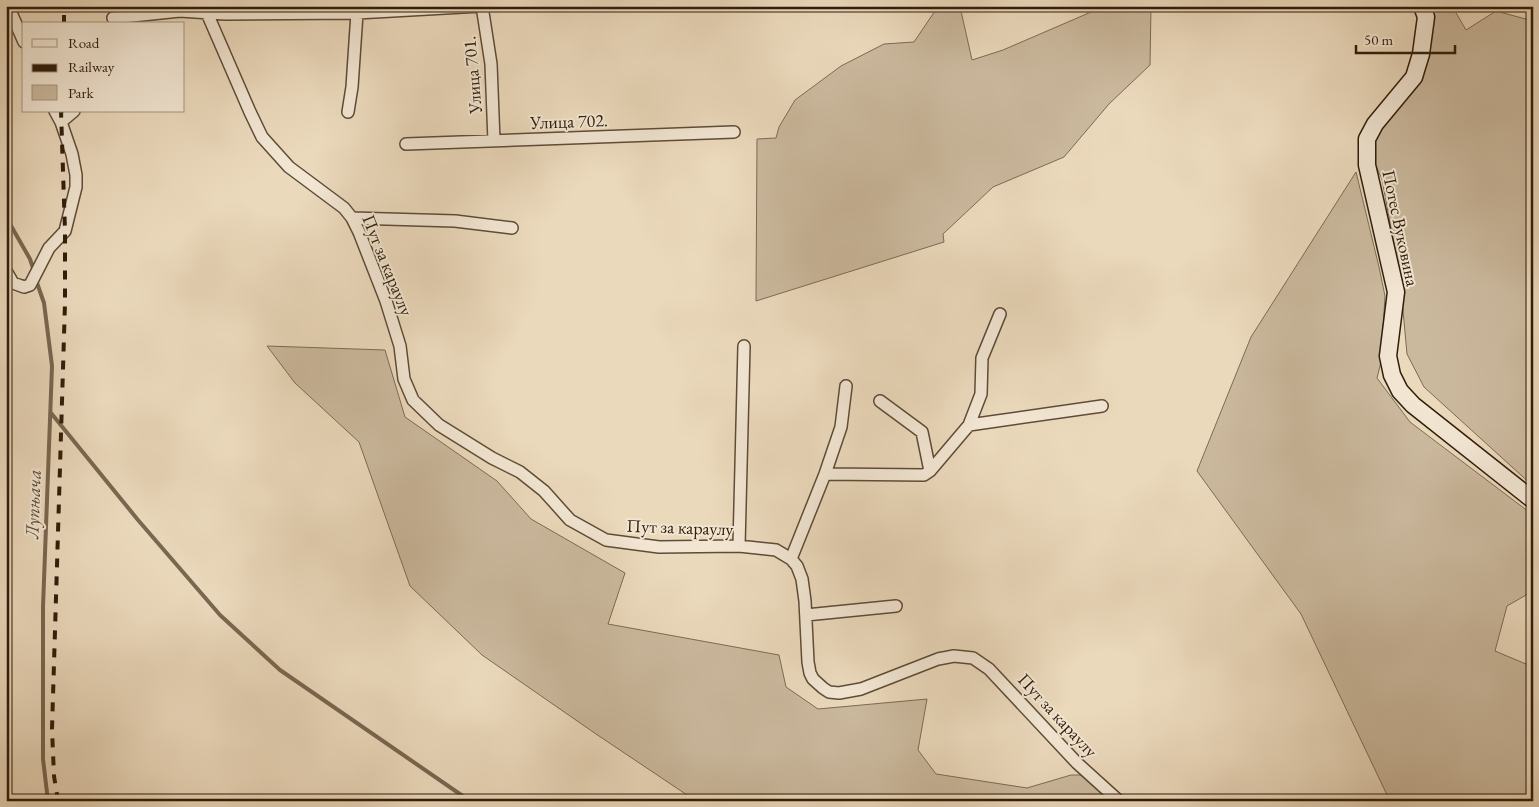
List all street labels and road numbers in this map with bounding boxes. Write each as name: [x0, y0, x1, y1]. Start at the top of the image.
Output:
street label: Улица 701.: [457, 35, 487, 116]
street label: Улица 702.: [529, 108, 608, 134]
street label: Потес Вуковина: [1377, 168, 1425, 289]
street label: Пут за караулу: [357, 211, 419, 319]
street label: Пут за караулу: [626, 514, 734, 540]
street label: Пут за караулу: [1013, 668, 1103, 762]

